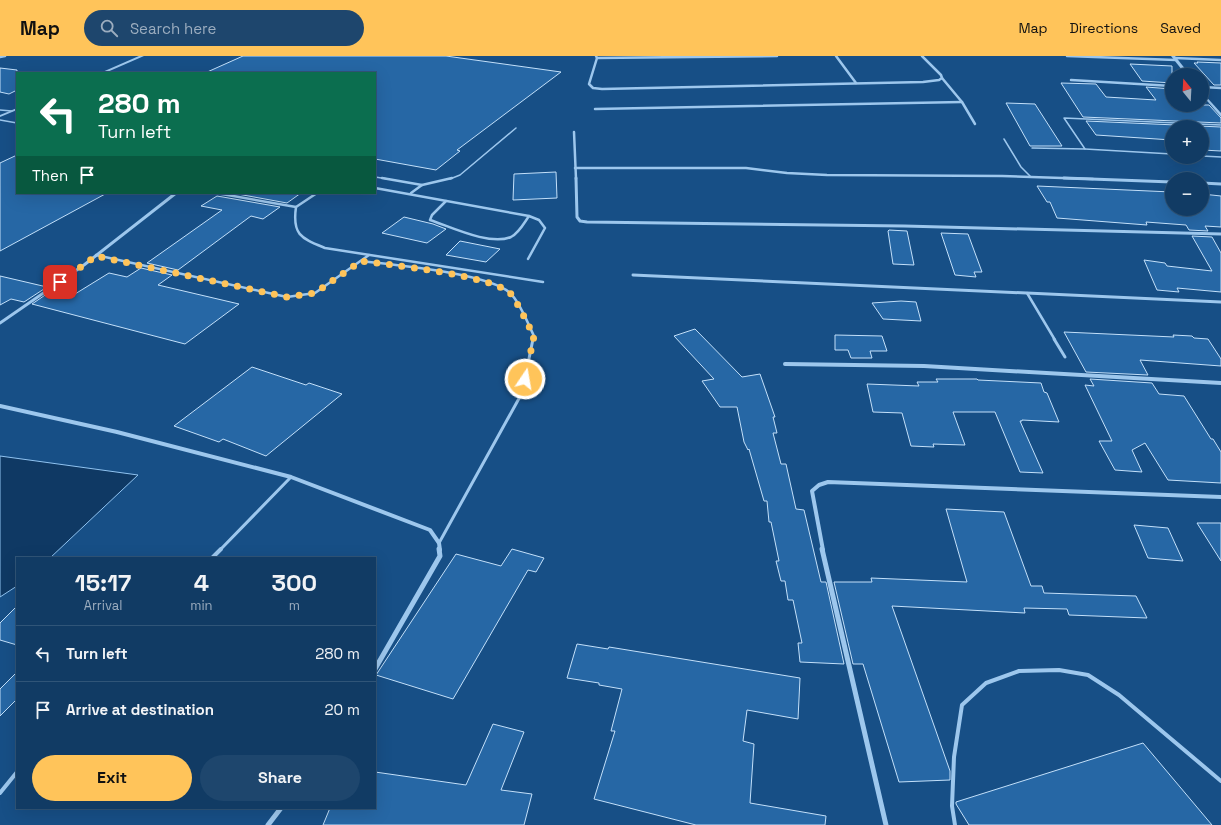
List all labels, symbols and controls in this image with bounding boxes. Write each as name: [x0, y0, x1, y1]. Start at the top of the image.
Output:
search box: [84, 10, 364, 46]
text: Map: [20, 16, 60, 41]
icon: search: [98, 17, 120, 39]
text: Search here: [130, 19, 216, 38]
text: Map: [1018, 19, 1048, 37]
text: Directions: [1070, 19, 1138, 37]
text: Saved: [1160, 19, 1201, 37]
north arrow: [1165, 68, 1209, 112]
map controls: [1165, 68, 1209, 216]
text: 280 m: [98, 85, 181, 121]
icon: left: [32, 88, 84, 140]
text: Turn left: [98, 120, 171, 143]
button: +: [1165, 120, 1209, 164]
icon: arrive: [76, 164, 98, 186]
text: Then: [32, 166, 68, 185]
button: −: [1165, 172, 1209, 216]
pin: [43, 265, 77, 299]
icon: arrive: [49, 271, 71, 293]
position arrow: [504, 358, 546, 400]
text: 15:17: [75, 567, 131, 598]
text: 4: [194, 567, 209, 598]
text: 300: [271, 567, 317, 598]
text: Arrival: [84, 597, 122, 614]
text: min: [190, 597, 213, 614]
text: m: [289, 597, 300, 614]
icon: left: [32, 643, 54, 665]
text: Turn left: [66, 644, 128, 663]
text: 280 m: [315, 644, 360, 663]
icon: arrive: [32, 699, 54, 721]
text: Arrive at destination: [66, 700, 214, 719]
text: 20 m: [325, 700, 360, 719]
button: Exit: [32, 755, 192, 801]
button: Share: [200, 755, 360, 801]

